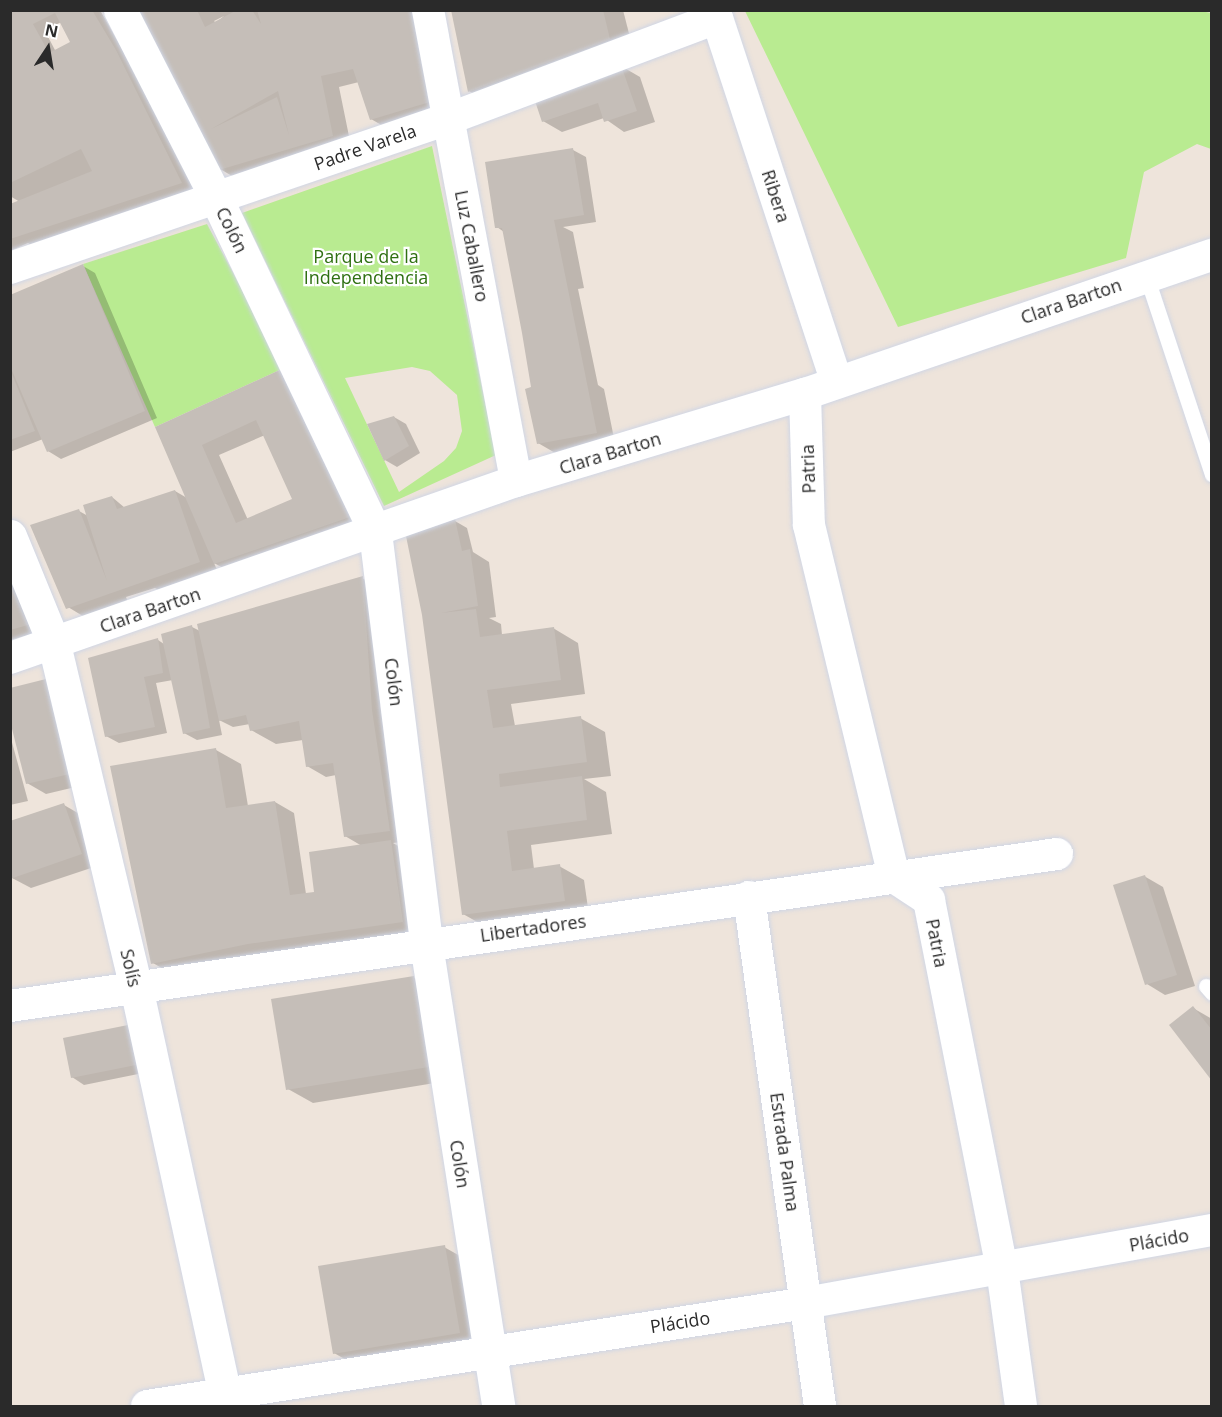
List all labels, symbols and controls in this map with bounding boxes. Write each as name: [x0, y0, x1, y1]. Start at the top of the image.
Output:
north arrow: [18, 18, 78, 78]
text: N: [43, 18, 60, 43]
street label: Padre Varela: [311, 119, 419, 175]
street label: Ribera: [757, 167, 795, 225]
street label: Luz Caballero: [451, 188, 493, 304]
street label: Colón: [212, 203, 252, 257]
park label: Parque de la Independencia: [304, 246, 428, 288]
street label: Clara Barton: [1018, 274, 1124, 328]
street label: Clara Barton: [557, 427, 663, 479]
street label: Patria: [796, 444, 820, 494]
street label: Clara Barton: [97, 583, 203, 637]
street label: Colón: [380, 657, 408, 707]
street label: Libertadores: [479, 910, 587, 946]
street label: Patria: [922, 917, 952, 969]
street label: Solís: [116, 947, 146, 989]
street label: Estrada Palma: [766, 1091, 804, 1213]
street label: Colón: [446, 1138, 474, 1190]
street label: Plácido: [1127, 1224, 1191, 1256]
street label: Plácido: [648, 1307, 712, 1337]

